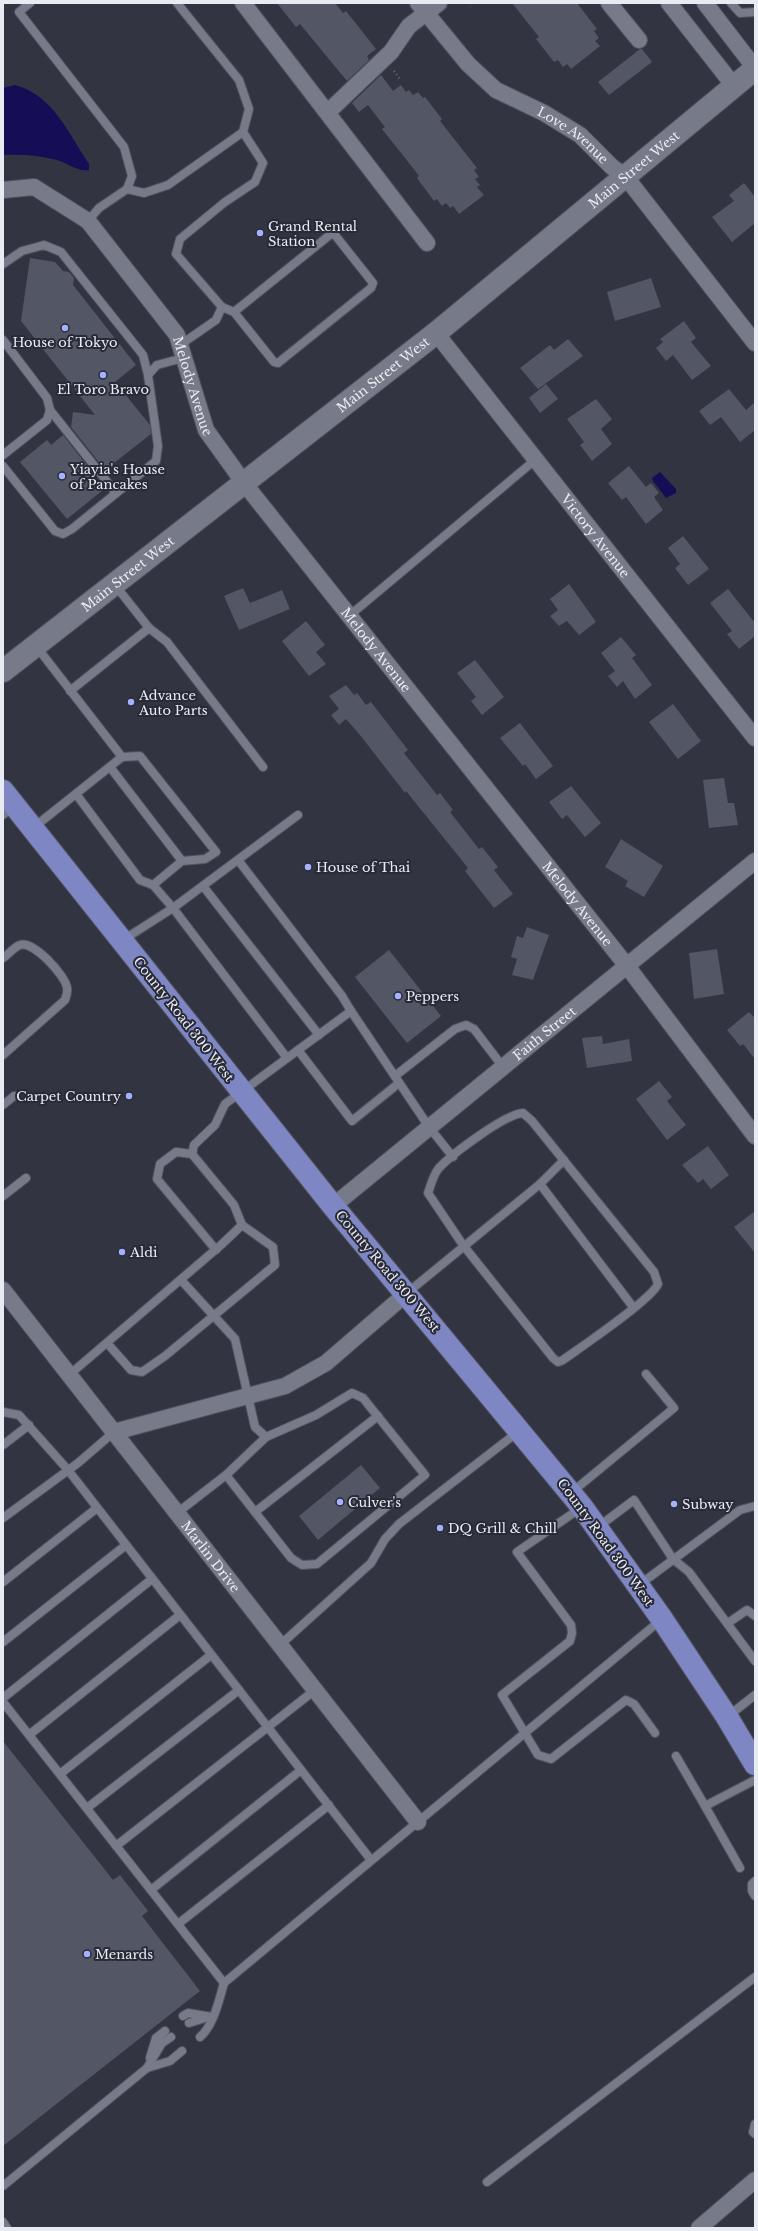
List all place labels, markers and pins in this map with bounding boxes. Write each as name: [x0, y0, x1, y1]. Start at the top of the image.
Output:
place label: Grand Rental Station: [268, 218, 357, 250]
marker: Grand Rental Station: [255, 228, 265, 238]
marker: House of Tokyo: [60, 323, 70, 333]
place label: House of Tokyo: [12, 334, 118, 351]
marker: El Toro Bravo: [98, 370, 108, 380]
place label: El Toro Bravo: [57, 381, 149, 398]
place label: Yiayia's House of Pancakes: [69, 461, 165, 493]
marker: Yiayia's House of Pancakes: [57, 471, 67, 481]
place label: Advance Auto Parts: [138, 687, 208, 719]
marker: Advance Auto Parts: [126, 697, 136, 707]
place label: House of Thai: [316, 859, 411, 876]
marker: House of Thai: [303, 862, 313, 872]
place label: Peppers: [406, 988, 459, 1005]
marker: Peppers: [393, 991, 403, 1001]
place label: Carpet Country: [16, 1088, 122, 1105]
marker: Carpet Country: [124, 1091, 134, 1101]
place label: Aldi: [129, 1244, 158, 1261]
marker: Aldi: [117, 1247, 127, 1257]
place label: Culver's: [348, 1494, 401, 1511]
place label: Subway: [682, 1496, 734, 1513]
marker: Culver's: [335, 1497, 345, 1507]
marker: Subway: [669, 1499, 679, 1509]
place label: DQ Grill & Chill: [448, 1520, 557, 1537]
marker: DQ Grill & Chill: [435, 1523, 445, 1533]
place label: Menards: [95, 1946, 153, 1963]
marker: Menards: [82, 1949, 92, 1959]

